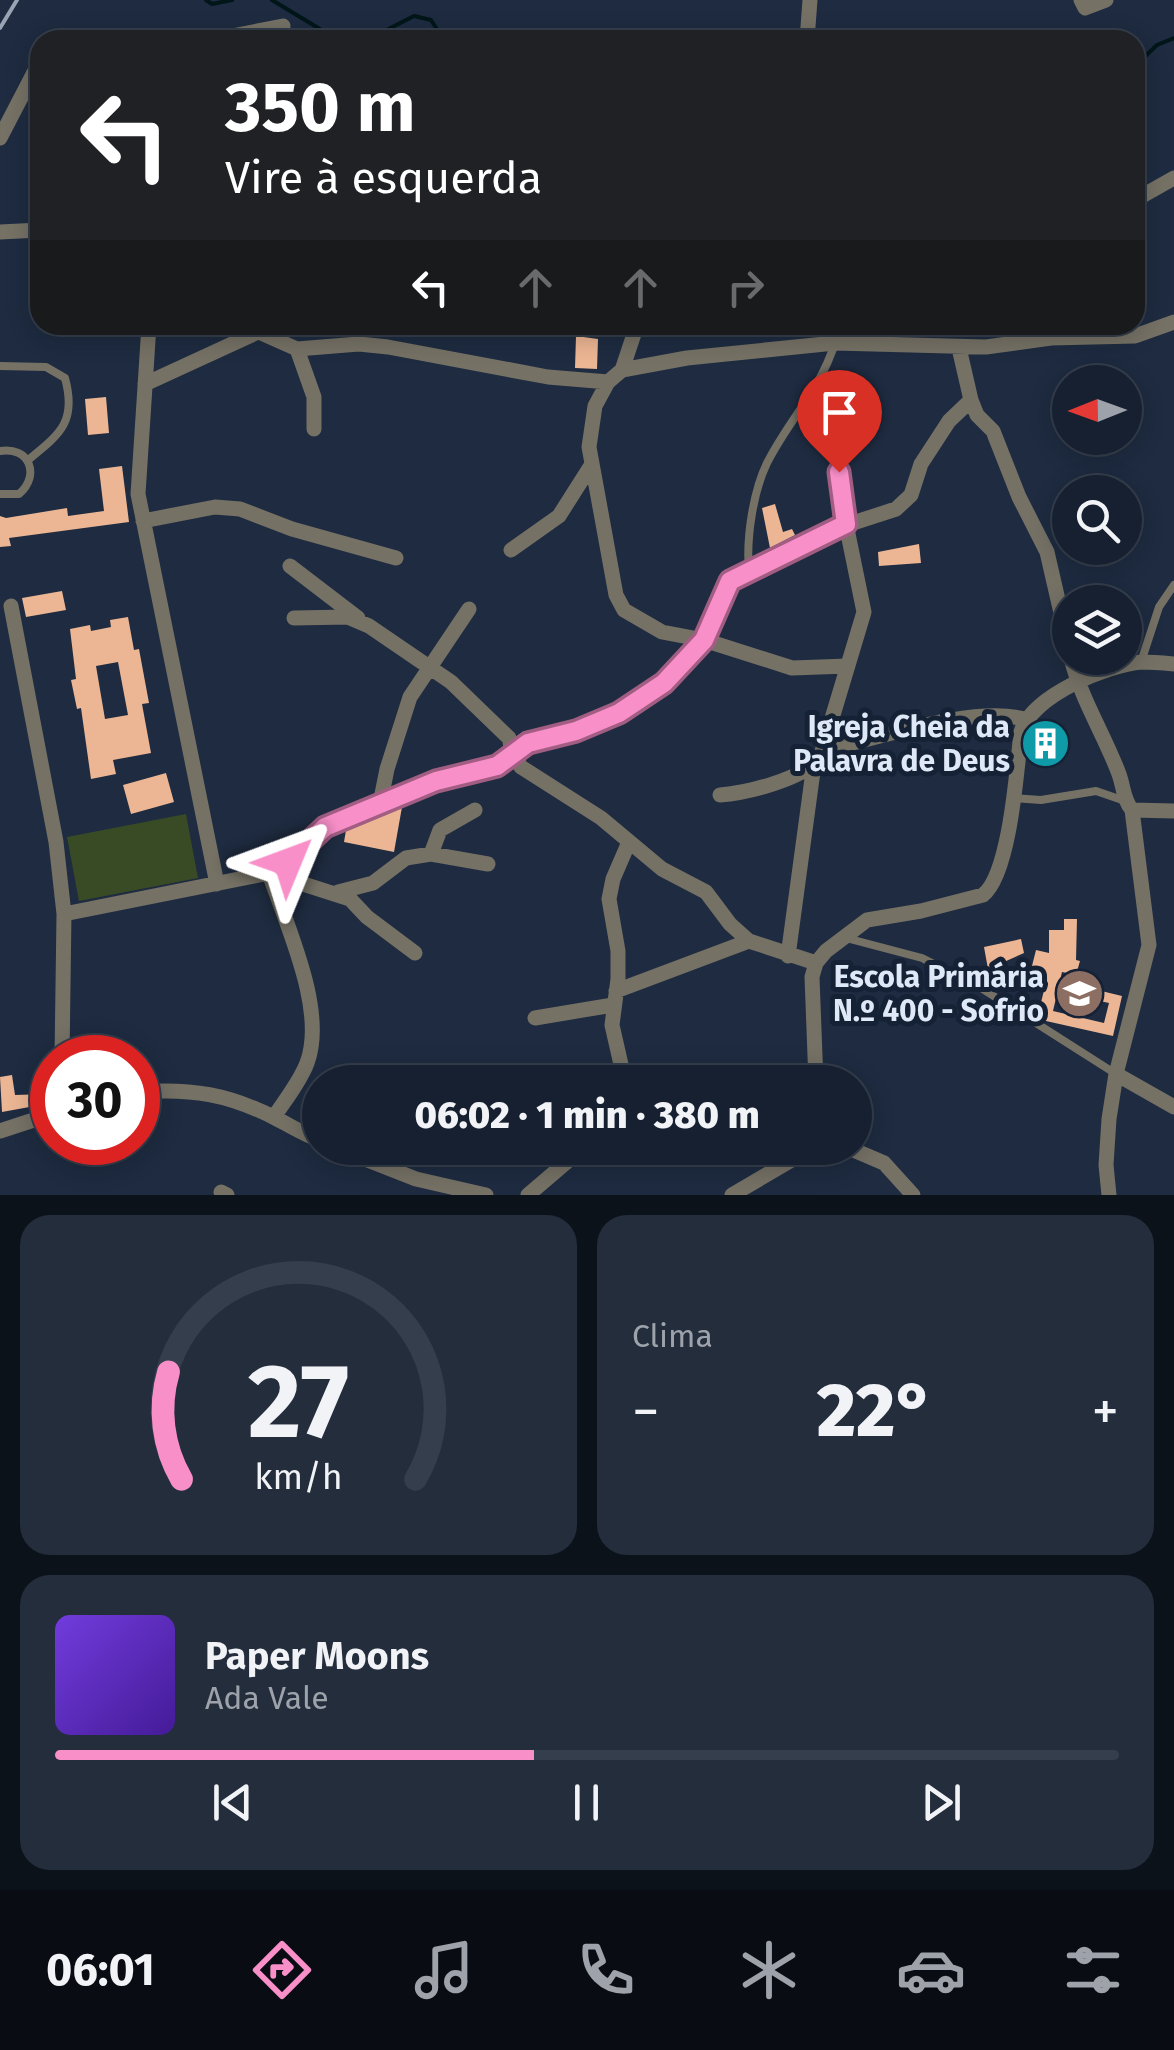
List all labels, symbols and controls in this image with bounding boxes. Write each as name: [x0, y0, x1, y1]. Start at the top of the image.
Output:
text: 350 m: [225, 66, 416, 150]
icon: left: [60, 70, 190, 200]
text: Vire à esquerda: [225, 151, 542, 205]
icon: left: [403, 260, 458, 315]
icon: ahead: [508, 260, 563, 315]
icon: ahead: [613, 260, 668, 315]
icon: right: [718, 260, 773, 315]
north arrow: [1052, 365, 1142, 455]
map controls: [1052, 365, 1142, 675]
pin: [797, 370, 882, 473]
icon: arrive: [812, 385, 867, 440]
button: search: [1052, 475, 1142, 565]
button: layers: [1052, 585, 1142, 675]
place label: Igreja Cheia da Palavra de Deus: [793, 709, 1010, 779]
building icon: Igreja Cheia da Palavra de Deus: [1019, 718, 1071, 770]
position arrow: [236, 810, 340, 914]
place label: Escola Primária N.º 400 - Sofrio: [833, 959, 1044, 1029]
school or university icon: Escola Primária N.º 400 - Sofrio: [1053, 968, 1105, 1020]
speed limit sign: 30: [30, 1035, 160, 1165]
text: 06:02 · 1 min · 380 m: [414, 1092, 760, 1138]
text: Clima: [632, 1317, 713, 1355]
text: 27: [248, 1340, 349, 1465]
text: 22°: [817, 1366, 934, 1456]
text: −: [632, 1379, 660, 1445]
text: +: [1092, 1379, 1119, 1445]
text: km/h: [254, 1456, 343, 1498]
text: Paper Moons: [205, 1633, 429, 1679]
text: Ada Vale: [205, 1679, 329, 1717]
icon: previous: [205, 1775, 260, 1830]
icon: pause: [559, 1775, 614, 1830]
icon: next: [914, 1775, 969, 1830]
icon: directions: [247, 1935, 317, 2005]
icon: music: [409, 1935, 479, 2005]
icon: phone: [571, 1935, 641, 2005]
icon: climate: [734, 1935, 804, 2005]
icon: car: [896, 1935, 966, 2005]
icon: filters: [1058, 1935, 1128, 2005]
text: 06:01: [46, 1943, 155, 1997]

